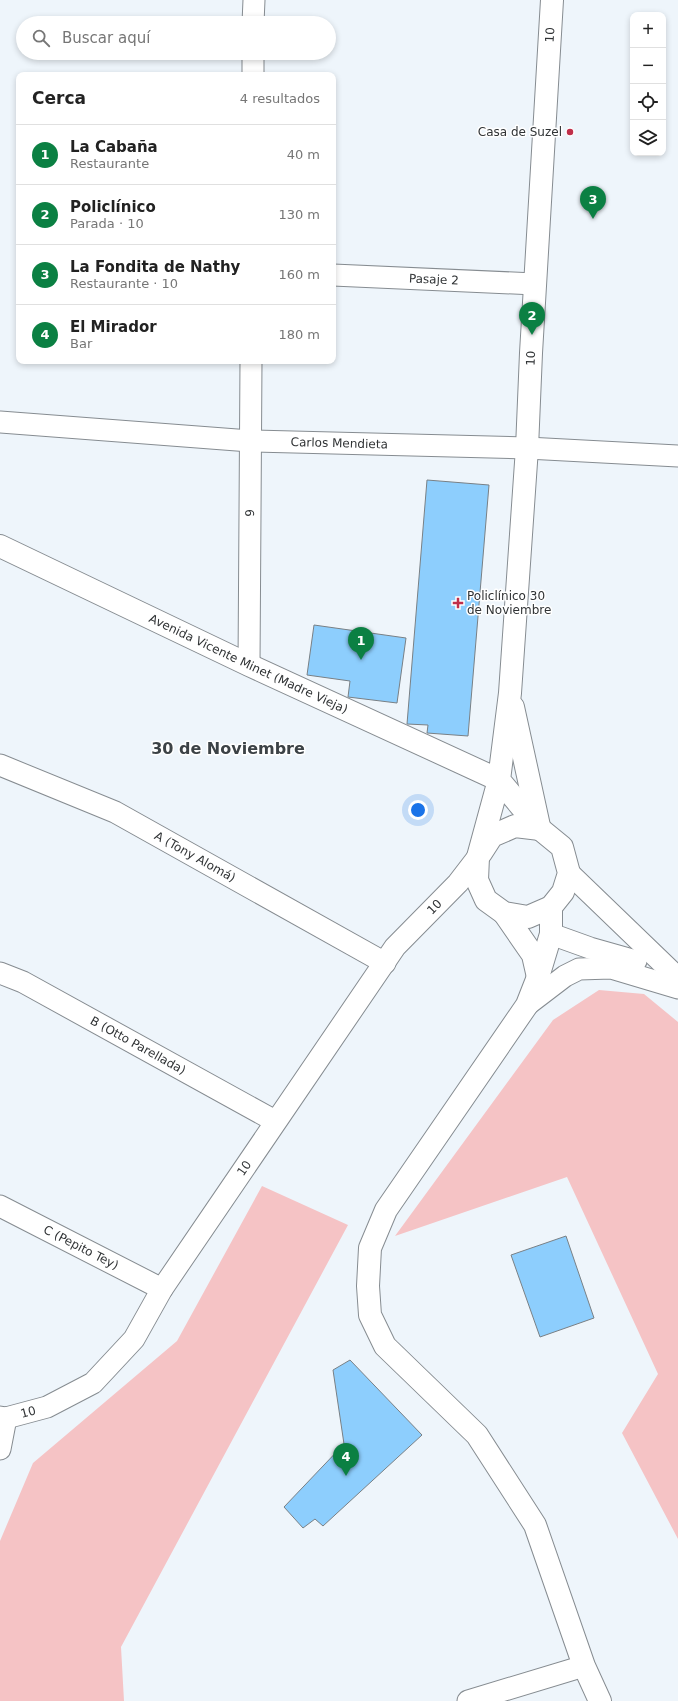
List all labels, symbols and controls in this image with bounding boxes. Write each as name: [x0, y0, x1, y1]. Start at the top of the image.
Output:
map controls: [630, 12, 666, 156]
button: +: [630, 12, 666, 48]
search box: [16, 16, 336, 60]
icon: search: [30, 27, 52, 49]
street label: 10: [542, 27, 557, 43]
text: Buscar aquí: [62, 29, 150, 47]
button: −: [630, 48, 666, 84]
button: locate: [630, 84, 666, 120]
text: Cerca: [32, 88, 86, 108]
text: 4 resultados: [240, 91, 320, 106]
button: layers: [630, 120, 666, 156]
place label: Casa de Suzel: [478, 125, 562, 139]
marker: Casa de Suzel: [565, 127, 575, 137]
text: La Cabaña: [70, 138, 158, 156]
text: 1: [40, 147, 50, 162]
text: 40 m: [287, 147, 320, 162]
text: Restaurante: [70, 156, 149, 171]
pin: 3: [580, 186, 606, 219]
text: Policlínico: [70, 198, 156, 216]
text: 2: [40, 207, 50, 222]
text: 130 m: [278, 207, 320, 222]
text: Parada · 10: [70, 216, 144, 231]
text: La Fondita de Nathy: [70, 258, 240, 276]
text: 3: [40, 267, 50, 282]
text: 160 m: [278, 267, 320, 282]
street label: Pasaje 2: [409, 271, 459, 288]
text: Restaurante · 10: [70, 276, 178, 291]
pin: 2: [519, 302, 545, 335]
text: El Mirador: [70, 318, 157, 336]
text: 4: [40, 327, 50, 342]
text: 180 m: [278, 327, 320, 342]
text: Bar: [70, 336, 92, 351]
street label: 10: [523, 350, 538, 366]
street label: Carlos Mendieta: [290, 435, 388, 451]
street label: 9: [243, 509, 257, 517]
place label: Policlínico 30 de Noviembre: [467, 589, 551, 617]
marker: Policlínico 30 de Noviembre: [452, 597, 464, 609]
street label: Avenida Vicente Minet (Madre Vieja): [147, 611, 350, 716]
pin: 1: [348, 627, 374, 660]
district label: 30 de Noviembre: [151, 739, 305, 758]
your location: [408, 800, 428, 820]
street label: A (Tony Alomá): [152, 829, 238, 885]
street label: 10: [424, 897, 445, 917]
street label: B (Otto Parellada): [88, 1014, 188, 1077]
street label: 10: [234, 1158, 254, 1178]
street label: C (Pepito Tey): [41, 1222, 121, 1273]
street label: 10: [19, 1403, 37, 1421]
pin: 4: [333, 1443, 359, 1476]

